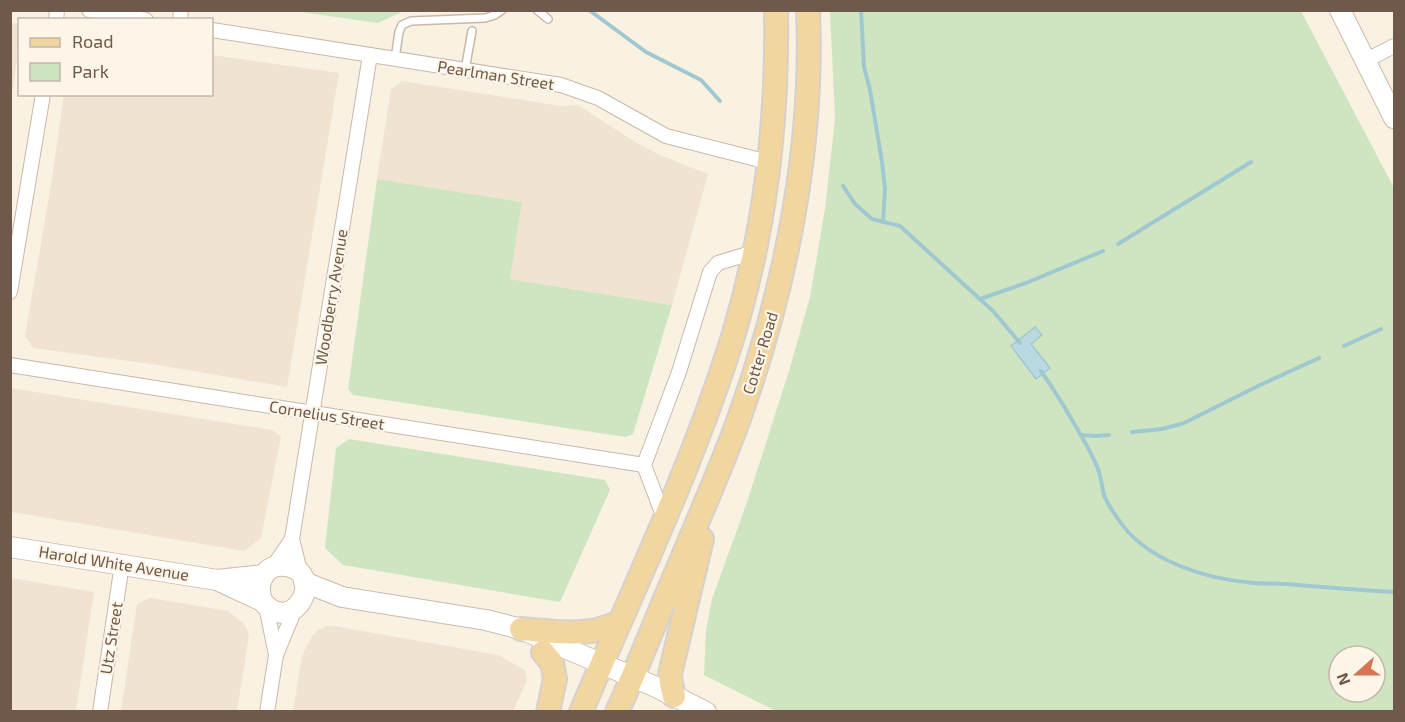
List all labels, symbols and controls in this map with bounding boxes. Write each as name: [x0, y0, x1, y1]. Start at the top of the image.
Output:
legend: [18, 18, 213, 96]
text: Road: [72, 30, 113, 52]
street label: Pearlman Street: [436, 56, 556, 93]
text: Park: [72, 60, 109, 82]
street label: Woodberry Avenue: [310, 227, 351, 366]
street label: Cotter Road: [738, 309, 781, 397]
street label: Cornelius Street: [268, 396, 386, 433]
street label: Harold White Avenue: [38, 541, 191, 584]
street label: Utz Street: [95, 600, 126, 675]
north arrow: [1327, 644, 1387, 704]
text: N: [1332, 671, 1353, 688]

